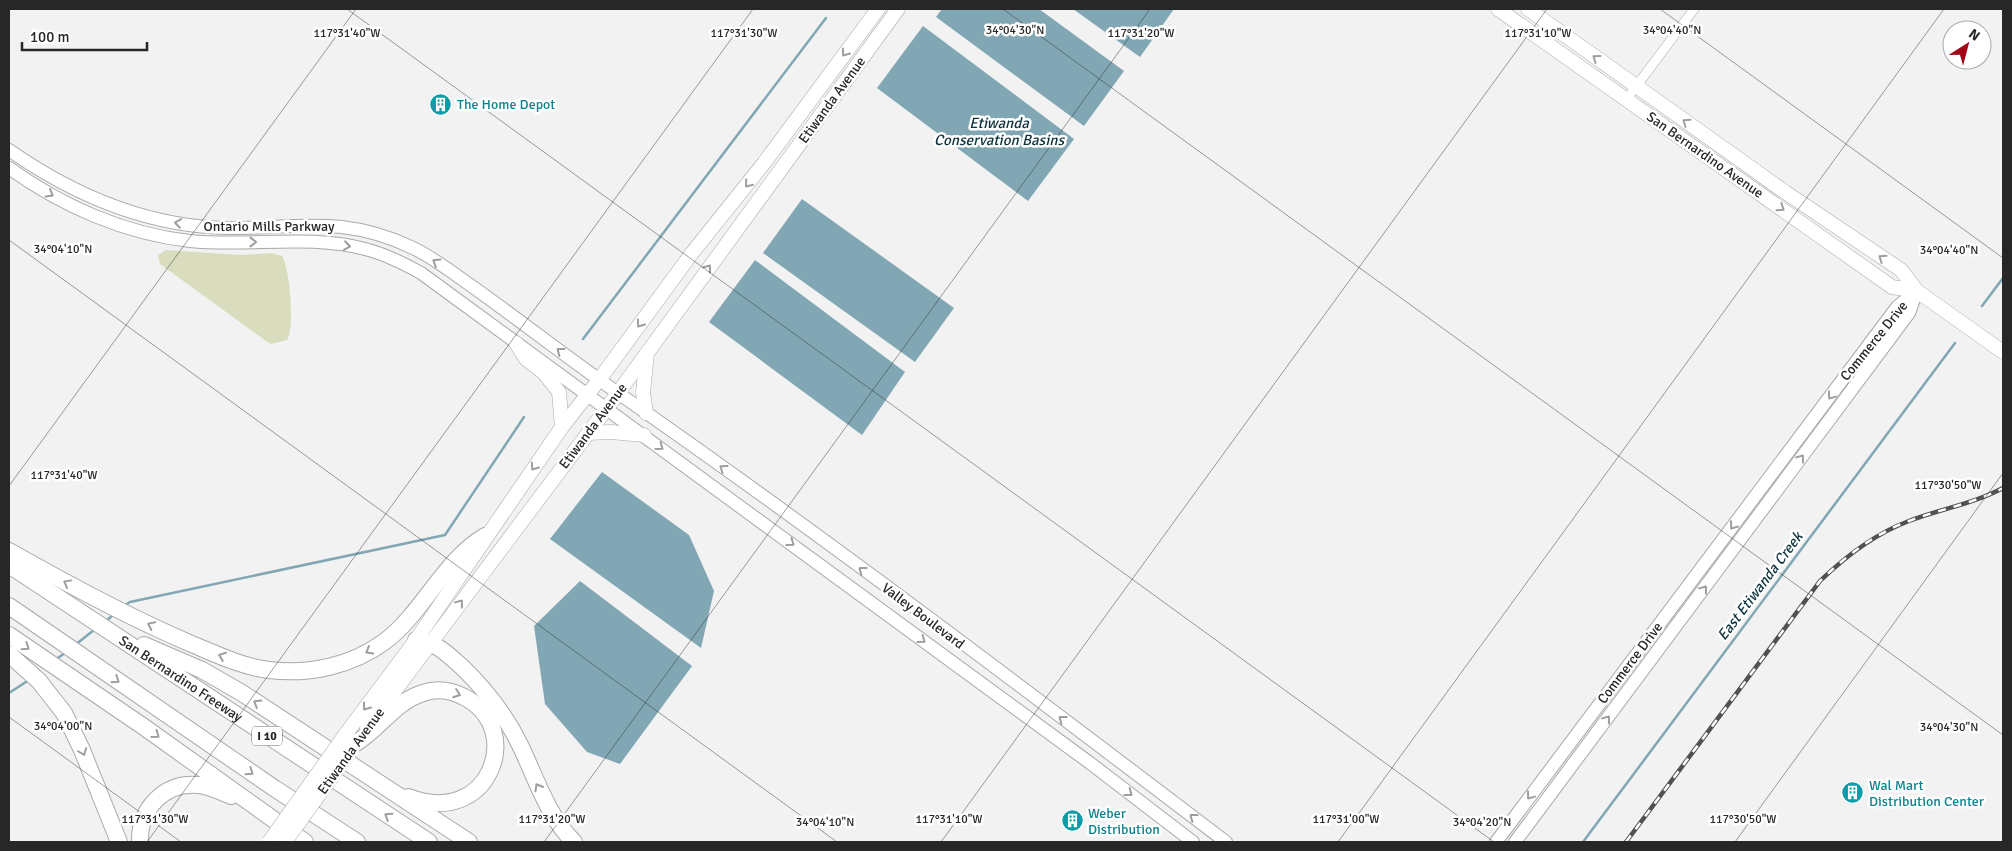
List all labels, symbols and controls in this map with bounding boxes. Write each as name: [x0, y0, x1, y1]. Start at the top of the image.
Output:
scale bar: [22, 20, 148, 52]
north arrow: [1942, 20, 1992, 70]
text: 34°04'30"N: [986, 23, 1044, 38]
text: 34°04'40"N: [1643, 23, 1701, 38]
text: N: [1965, 25, 1983, 45]
text: 117°31'40"W: [313, 26, 381, 41]
text: 117°31'30"W: [710, 26, 778, 41]
text: 117°31'20"W: [1107, 26, 1175, 41]
text: 117°31'10"W: [1504, 26, 1572, 41]
text: 100 m: [30, 28, 70, 46]
one-way arrow: [842, 48, 851, 57]
street label: Etiwanda Avenue: [795, 54, 869, 146]
one-way arrow: [1593, 55, 1602, 64]
building icon: The Home Depot: [429, 92, 453, 116]
place label: The Home Depot: [457, 96, 555, 113]
street label: San Bernardino Avenue: [1643, 108, 1767, 202]
water label: Etiwanda Conservation Basins: [934, 114, 1065, 149]
one-way arrow: [1682, 119, 1692, 128]
one-way arrow: [745, 178, 753, 187]
one-way arrow: [44, 188, 53, 198]
one-way arrow: [1775, 202, 1785, 211]
one-way arrow: [173, 218, 182, 228]
street label: Ontario Mills Parkway: [203, 218, 335, 235]
one-way arrow: [249, 237, 257, 247]
one-way arrow: [343, 240, 351, 251]
text: 34°04'10"N: [34, 242, 92, 257]
text: 34°04'40"N: [1920, 243, 1978, 258]
one-way arrow: [1878, 254, 1887, 264]
one-way arrow: [432, 258, 441, 268]
one-way arrow: [703, 265, 711, 274]
street label: Commerce Drive: [1837, 298, 1911, 384]
one-way arrow: [637, 318, 646, 328]
one-way arrow: [556, 348, 566, 357]
street label: Etiwanda Avenue: [555, 380, 631, 472]
one-way arrow: [1828, 390, 1836, 399]
one-way arrow: [654, 441, 664, 450]
one-way arrow: [1795, 454, 1804, 464]
one-way arrow: [531, 461, 540, 471]
one-way arrow: [719, 465, 729, 474]
text: 117°31'40"W: [30, 468, 98, 483]
text: 117°30'50"W: [1914, 478, 1982, 493]
one-way arrow: [1730, 520, 1739, 530]
water label: East Etiwanda Creek: [1713, 527, 1807, 644]
one-way arrow: [785, 538, 794, 546]
one-way arrow: [858, 567, 868, 576]
one-way arrow: [63, 579, 72, 589]
street label: Valley Boulevard: [878, 579, 968, 653]
one-way arrow: [1698, 585, 1707, 595]
one-way arrow: [455, 600, 463, 609]
street label: Commerce Drive: [1594, 619, 1666, 707]
one-way arrow: [147, 621, 156, 631]
street label: San Bernardino Freeway: [116, 632, 246, 726]
one-way arrow: [916, 634, 926, 643]
one-way arrow: [21, 641, 30, 650]
one-way arrow: [365, 645, 374, 655]
one-way arrow: [218, 652, 227, 662]
one-way arrow: [110, 674, 120, 683]
one-way arrow: [452, 688, 461, 698]
one-way arrow: [254, 699, 263, 709]
one-way arrow: [363, 701, 372, 711]
street label: Etiwanda Avenue: [314, 705, 388, 797]
one-way arrow: [1058, 716, 1068, 725]
one-way arrow: [1601, 716, 1610, 725]
text: 34°04'00"N: [34, 719, 92, 734]
text: 34°04'30"N: [1920, 720, 1978, 735]
road number: I 10: [252, 726, 282, 746]
one-way arrow: [150, 729, 160, 738]
one-way arrow: [77, 747, 87, 756]
one-way arrow: [244, 766, 254, 775]
place label: Wal Mart Distribution Center: [1869, 777, 1985, 810]
building icon: Wal Mart Distribution Center: [1841, 781, 1865, 805]
one-way arrow: [535, 783, 545, 792]
one-way arrow: [1123, 787, 1133, 796]
one-way arrow: [1528, 790, 1536, 799]
place label: Weber Distribution: [1088, 805, 1160, 838]
building icon: Weber Distribution: [1060, 809, 1084, 833]
text: 117°31'30"W: [121, 812, 189, 827]
one-way arrow: [385, 812, 394, 822]
text: 117°31'20"W: [518, 812, 586, 827]
text: 117°31'10"W: [915, 812, 983, 827]
text: 117°31'00"W: [1312, 812, 1380, 827]
text: 117°30'50"W: [1709, 812, 1777, 827]
one-way arrow: [1189, 814, 1199, 823]
text: 34°04'10"N: [796, 815, 854, 830]
text: 34°04'20"N: [1453, 815, 1511, 830]

